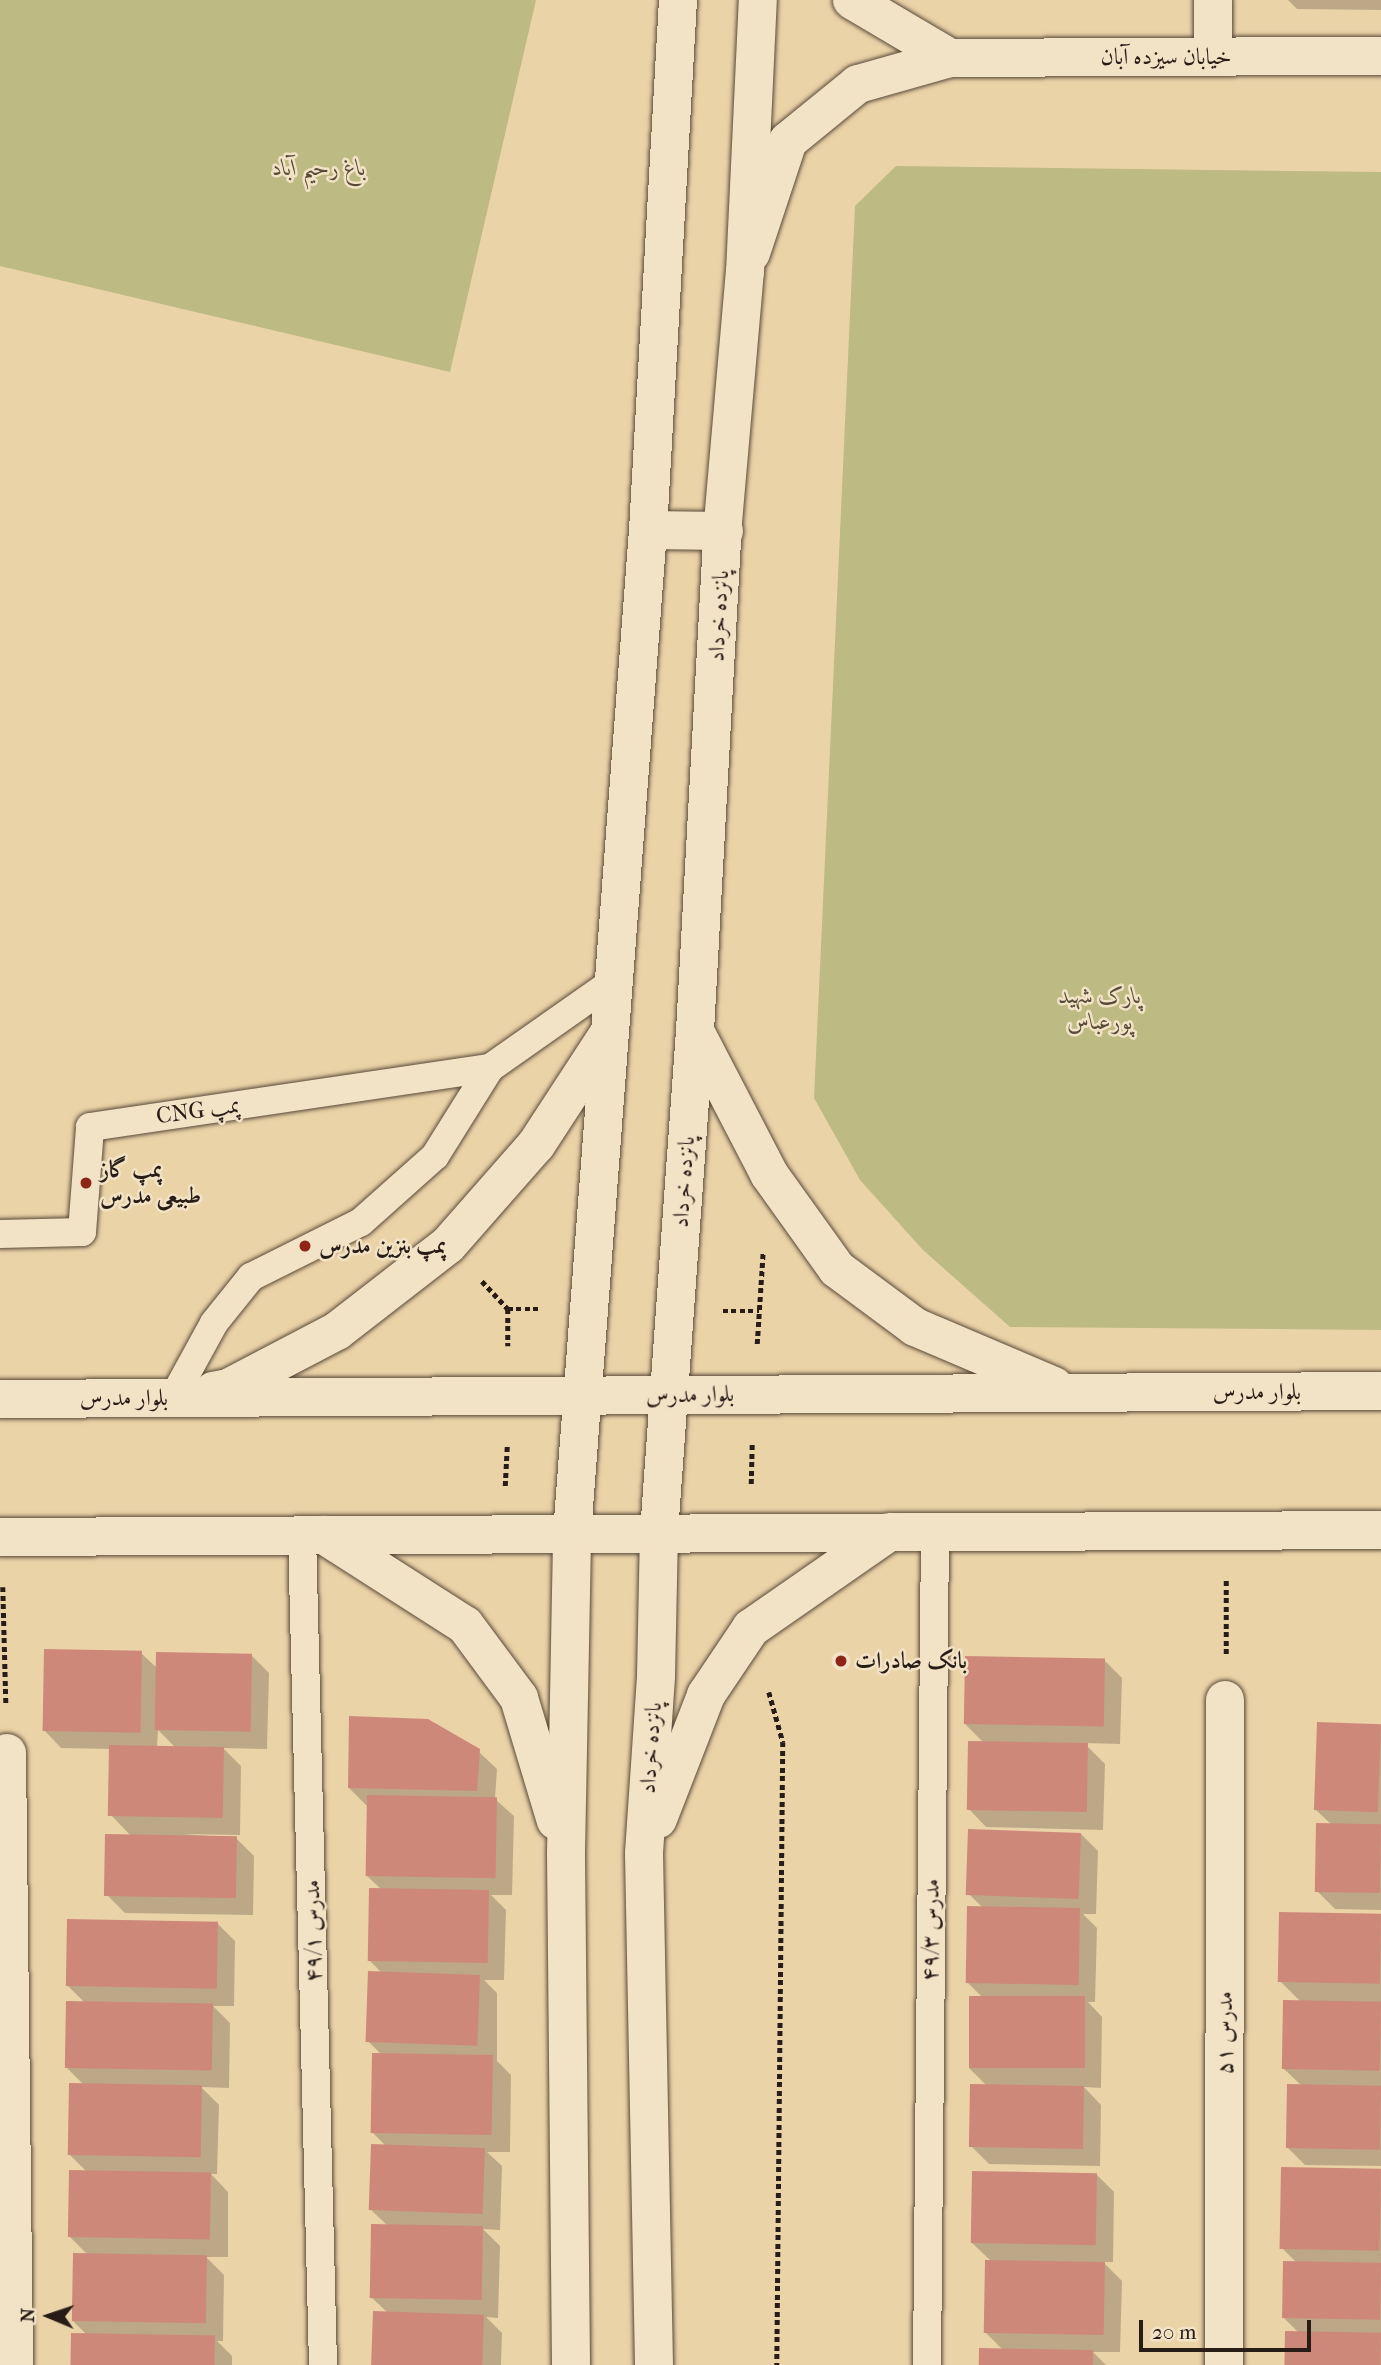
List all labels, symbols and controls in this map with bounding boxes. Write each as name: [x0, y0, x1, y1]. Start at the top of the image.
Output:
street label: خیابان سیزده آبان: [1101, 43, 1231, 71]
park label: باغ رحیم آباد: [272, 154, 366, 182]
street label: پانزده خرداد: [703, 569, 735, 663]
park label: پارک شهید پورعباس: [1058, 982, 1142, 1036]
street label: CNG پمپ: [154, 1091, 242, 1131]
street label: پانزده خرداد: [667, 1135, 701, 1229]
place label: پمپ گاز طبیعی مدرس: [100, 1156, 201, 1210]
marker: پمپ گاز طبیعی مدرس: [78, 1175, 94, 1191]
place label: پمپ بنزین مدرس: [319, 1232, 446, 1260]
marker: پمپ بنزین مدرس: [297, 1238, 313, 1254]
street label: بلوار مدرس: [1213, 1378, 1301, 1406]
street label: بلوار مدرس: [646, 1380, 734, 1410]
street label: بلوار مدرس: [80, 1384, 168, 1412]
place label: بانک صادرات: [855, 1647, 967, 1675]
marker: بانک صادرات: [833, 1653, 849, 1669]
street label: پانزده خرداد: [634, 1701, 668, 1795]
street label: مدرس ۴۹/۳: [916, 1878, 946, 1982]
street label: مدرس ۴۹/۱: [298, 1879, 328, 1983]
street label: مدرس ۵۱: [1211, 1991, 1239, 2075]
north arrow: [14, 2281, 84, 2351]
scale bar: [1143, 2306, 1314, 2350]
text: N: [17, 2308, 39, 2323]
text: 20 m: [1152, 2320, 1196, 2344]

